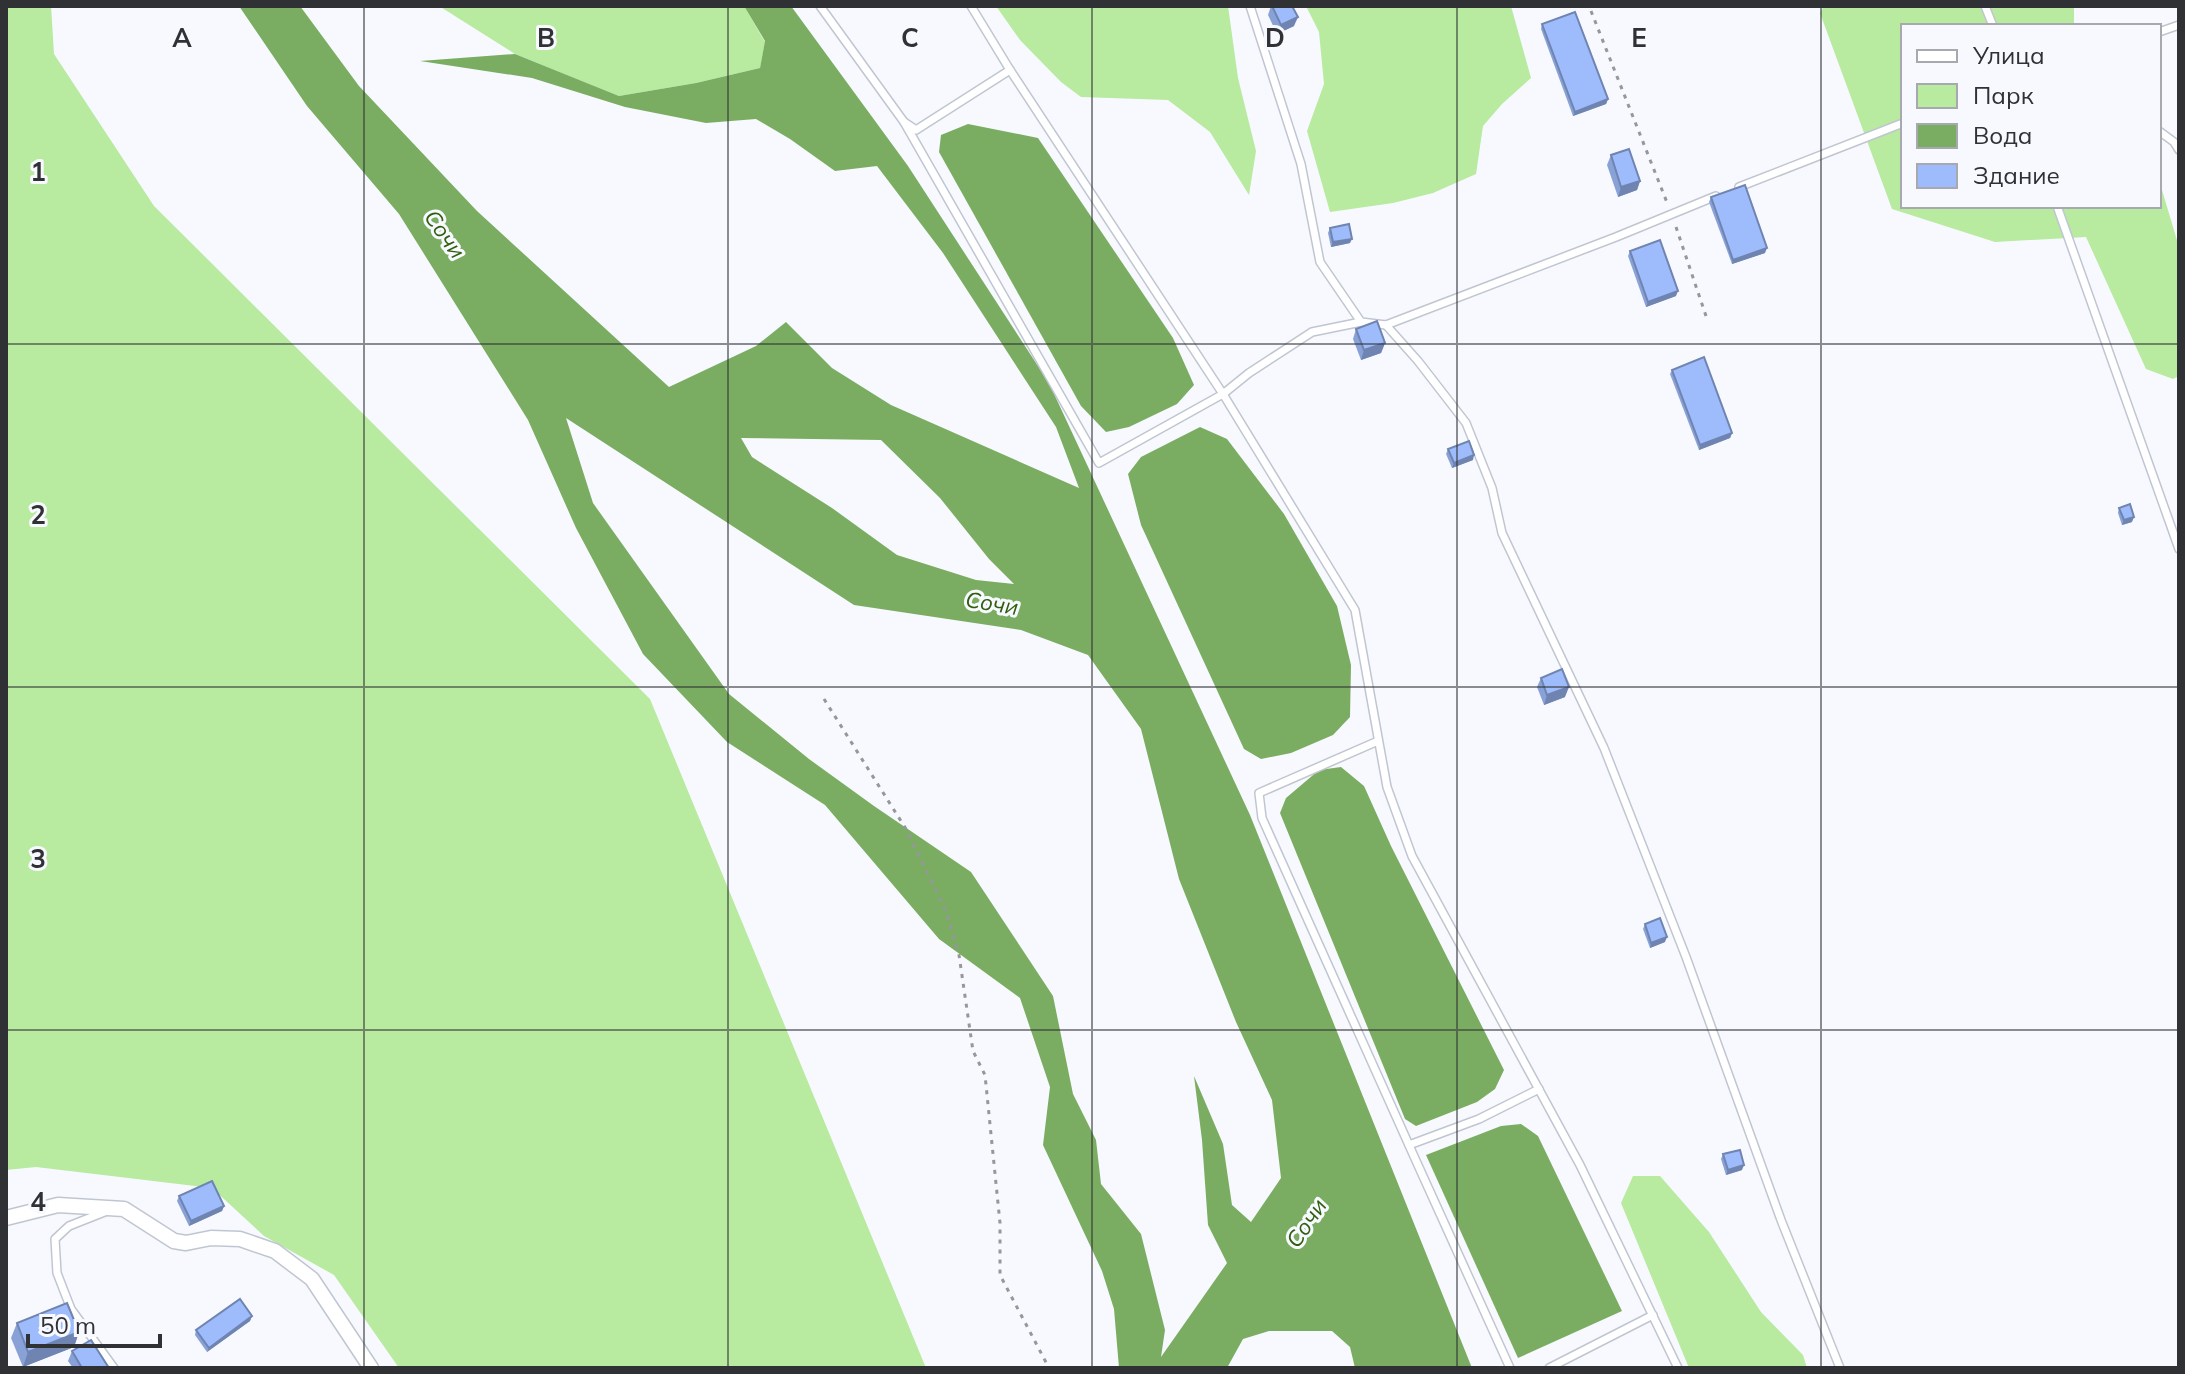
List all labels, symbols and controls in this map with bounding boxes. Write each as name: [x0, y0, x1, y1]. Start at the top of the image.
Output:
text: A: [172, 21, 192, 54]
text: B: [537, 21, 555, 54]
text: C: [901, 21, 919, 54]
text: D: [1265, 21, 1285, 54]
text: E: [1631, 21, 1647, 54]
legend: [1901, 24, 2161, 208]
text: Улица: [1972, 40, 2045, 70]
text: Парк: [1973, 80, 2034, 110]
text: Вода: [1973, 120, 2033, 150]
text: 1: [30, 155, 46, 188]
text: Здание: [1973, 160, 2060, 190]
water label: Сочи: [418, 204, 472, 264]
text: 2: [30, 498, 46, 531]
water label: Сочи: [964, 585, 1020, 621]
text: 3: [30, 842, 46, 875]
text: 4: [30, 1185, 46, 1218]
water label: Сочи: [1280, 1193, 1332, 1253]
scale bar: [28, 1298, 160, 1348]
text: 50 m: [40, 1310, 96, 1340]

